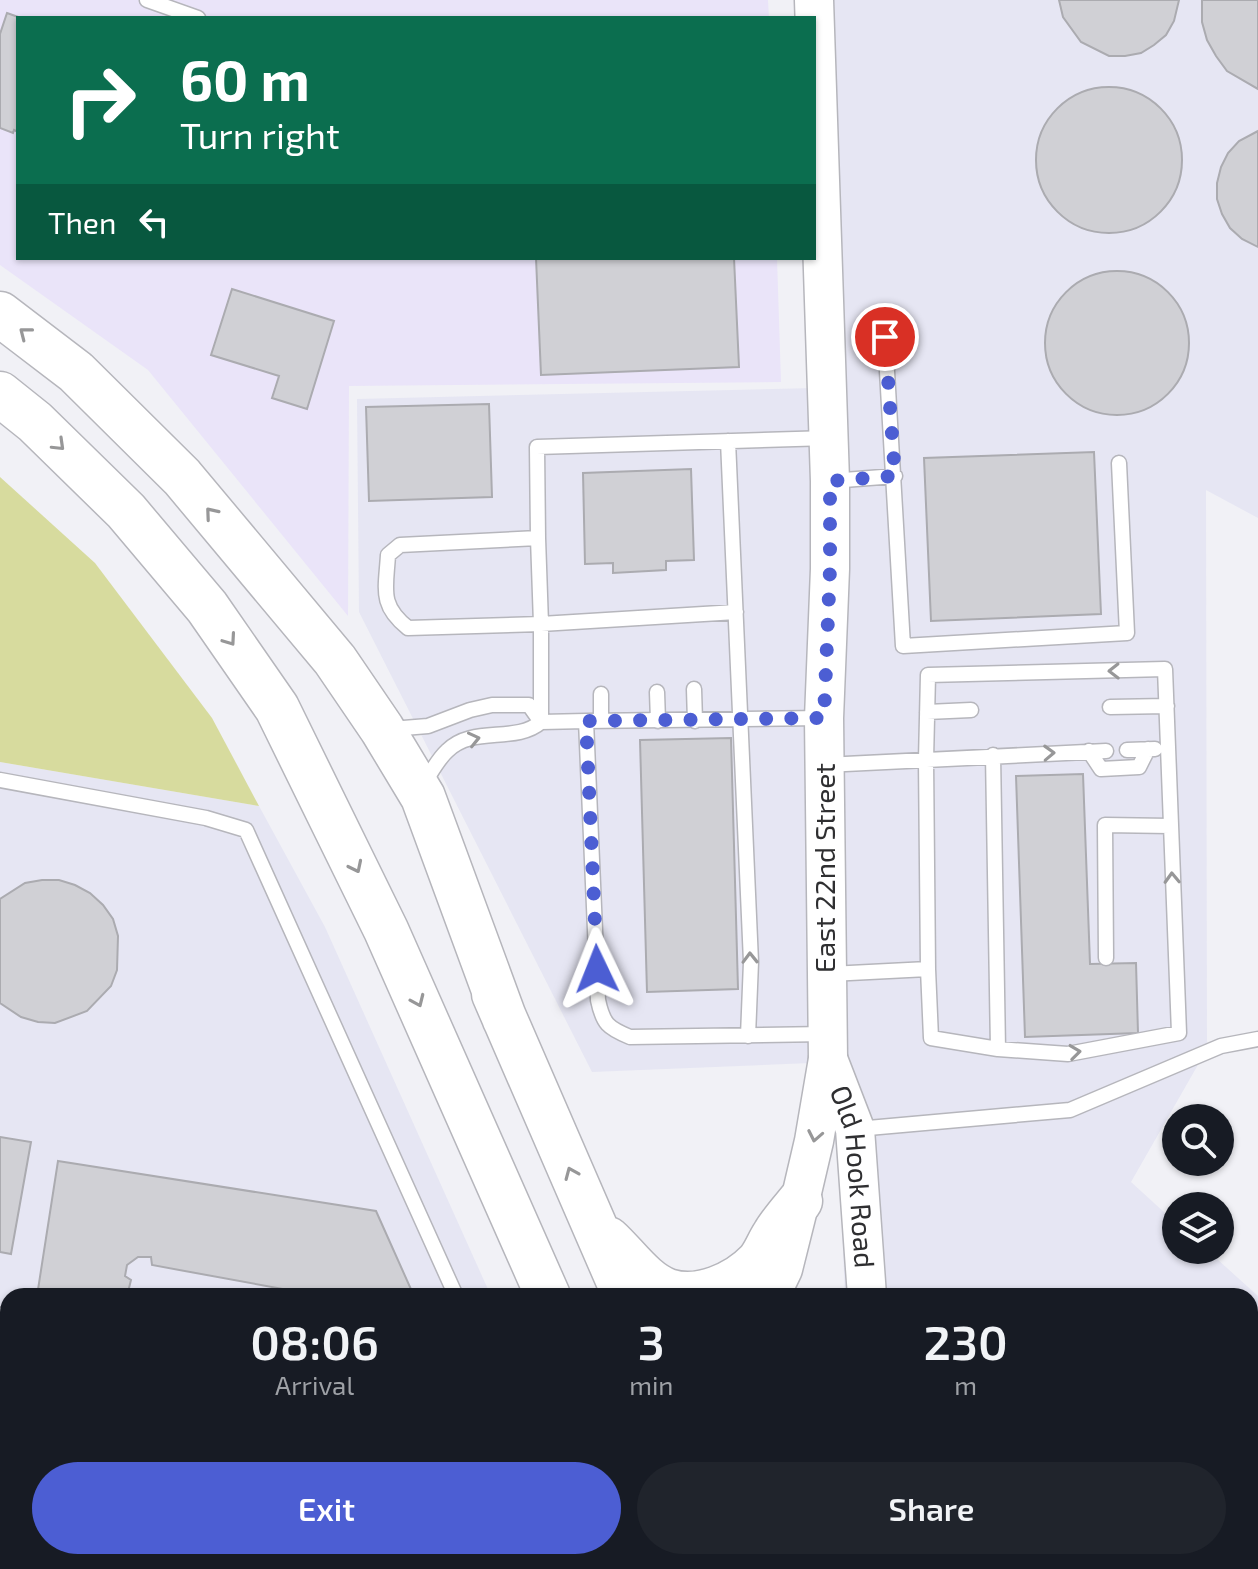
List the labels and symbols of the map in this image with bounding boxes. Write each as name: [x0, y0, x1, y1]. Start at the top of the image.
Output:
pin: [851, 303, 919, 371]
one-way arrow: [19, 328, 34, 342]
one-way arrow: [50, 436, 64, 450]
one-way arrow: [206, 508, 221, 522]
one-way arrow: [220, 631, 235, 645]
one-way arrow: [1107, 662, 1120, 679]
one-way arrow: [467, 731, 480, 748]
one-way arrow: [1043, 744, 1056, 761]
street label: East 22nd Street: [807, 763, 841, 973]
one-way arrow: [346, 858, 362, 873]
one-way arrow: [1163, 871, 1180, 884]
position arrow: [555, 927, 639, 1011]
one-way arrow: [742, 951, 759, 964]
one-way arrow: [409, 993, 425, 1007]
one-way arrow: [1069, 1043, 1082, 1060]
street label: Old Hook Road: [824, 1080, 883, 1269]
one-way arrow: [807, 1129, 824, 1142]
one-way arrow: [564, 1167, 580, 1181]

